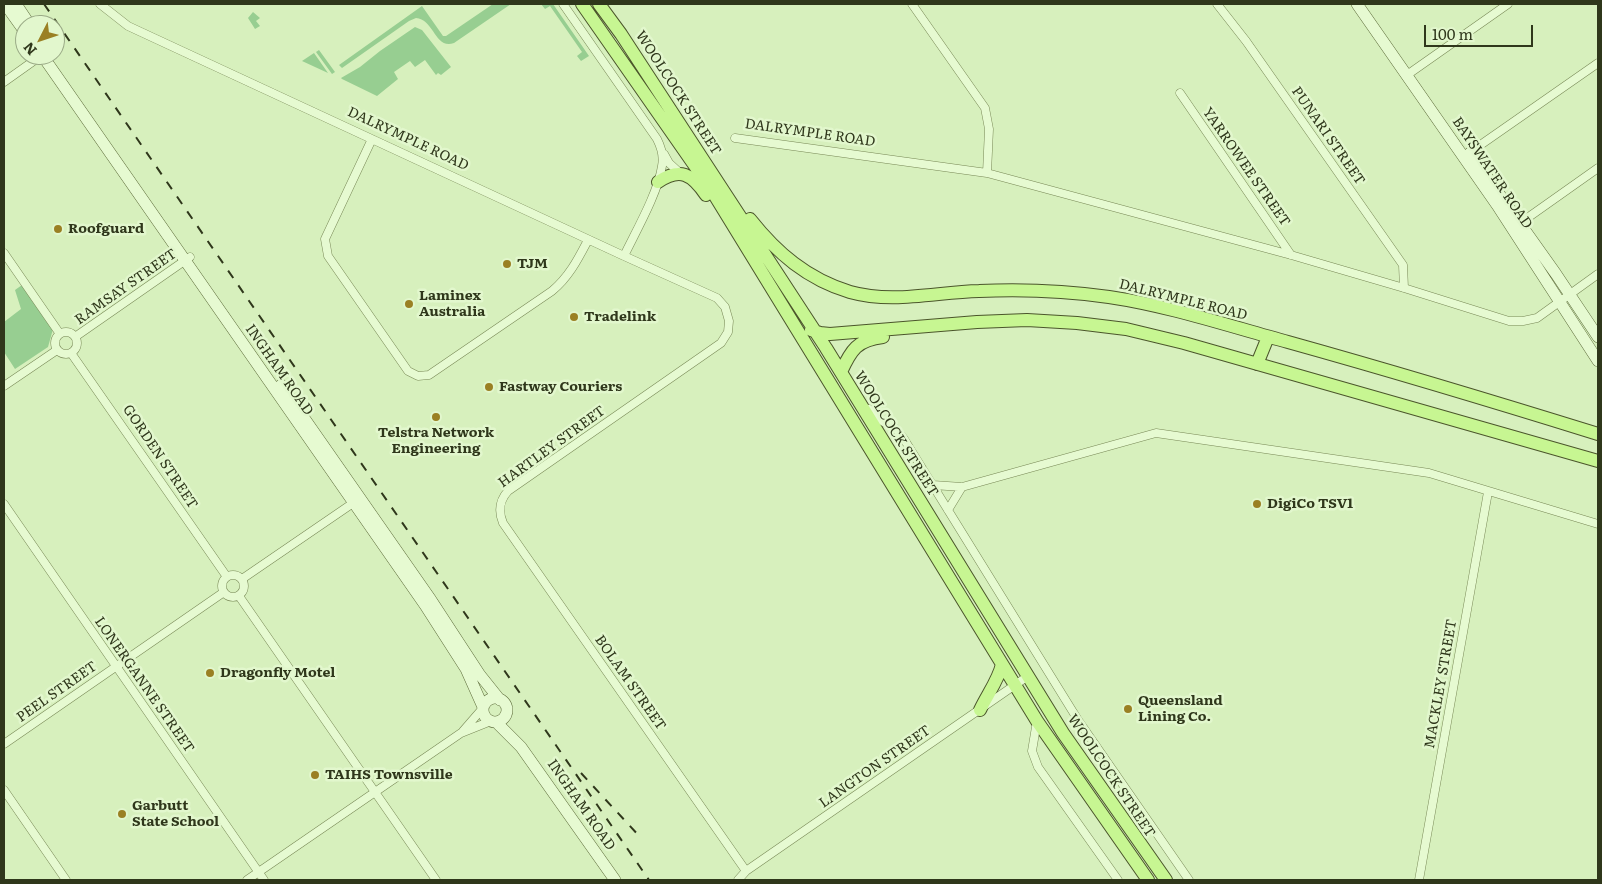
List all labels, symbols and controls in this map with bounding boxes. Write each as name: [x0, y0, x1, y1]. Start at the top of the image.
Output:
north arrow: [15, 15, 65, 65]
scale bar: [1427, 15, 1536, 47]
text: 100 m: [1432, 22, 1473, 45]
street label: WOOLCOCK STREET: [632, 28, 724, 158]
text: N: [18, 38, 41, 60]
street label: PUNARI STREET: [1288, 84, 1368, 188]
street label: DALRYMPLE ROAD: [345, 104, 471, 174]
street label: YARROWEE STREET: [1199, 104, 1293, 230]
street label: BAYSWATER ROAD: [1448, 114, 1536, 232]
street label: DALRYMPLE ROAD: [744, 116, 876, 150]
place label: Roofguard: [68, 221, 144, 237]
marker: Roofguard: [52, 223, 64, 235]
street label: RAMSAY STREET: [72, 246, 180, 328]
place label: TJM: [517, 256, 548, 272]
marker: TJM: [501, 258, 513, 270]
street label: DALRYMPLE ROAD: [1117, 276, 1249, 324]
place label: Laminex Australia: [419, 288, 485, 321]
marker: Laminex Australia: [403, 298, 415, 310]
place label: Tradelink: [584, 309, 656, 325]
marker: Tradelink: [568, 311, 580, 323]
street label: INGHAM ROAD: [241, 321, 317, 419]
street label: WOOLCOCK STREET: [851, 368, 941, 500]
place label: Fastway Couriers: [499, 379, 622, 395]
marker: Fastway Couriers: [483, 381, 495, 393]
street label: GORDEN STREET: [119, 402, 201, 512]
street label: HARTLEY STREET: [495, 403, 609, 491]
marker: Telstra Network Engineering: [430, 411, 442, 423]
place label: Telstra Network Engineering: [378, 425, 494, 458]
place label: DigiCo TSV1: [1267, 496, 1353, 512]
marker: DigiCo TSV1: [1251, 498, 1263, 510]
street label: LONERGANNE STREET: [91, 614, 197, 756]
street label: MACKLEY STREET: [1421, 618, 1461, 750]
street label: BOLAM STREET: [591, 632, 669, 734]
street label: PEEL STREET: [14, 658, 100, 726]
place label: Dragonfly Motel: [220, 665, 335, 681]
marker: Dragonfly Motel: [204, 667, 216, 679]
place label: Queensland Lining Co.: [1138, 693, 1223, 726]
marker: Queensland Lining Co.: [1122, 703, 1134, 715]
street label: WOOLCOCK STREET: [1064, 711, 1158, 841]
street label: LANGTON STREET: [816, 722, 934, 812]
street label: INGHAM ROAD: [543, 756, 619, 854]
place label: TAIHS Townsville: [325, 767, 453, 783]
marker: TAIHS Townsville: [309, 769, 321, 781]
place label: Garbutt State School: [132, 798, 219, 830]
marker: Garbutt State School: [116, 808, 128, 820]

